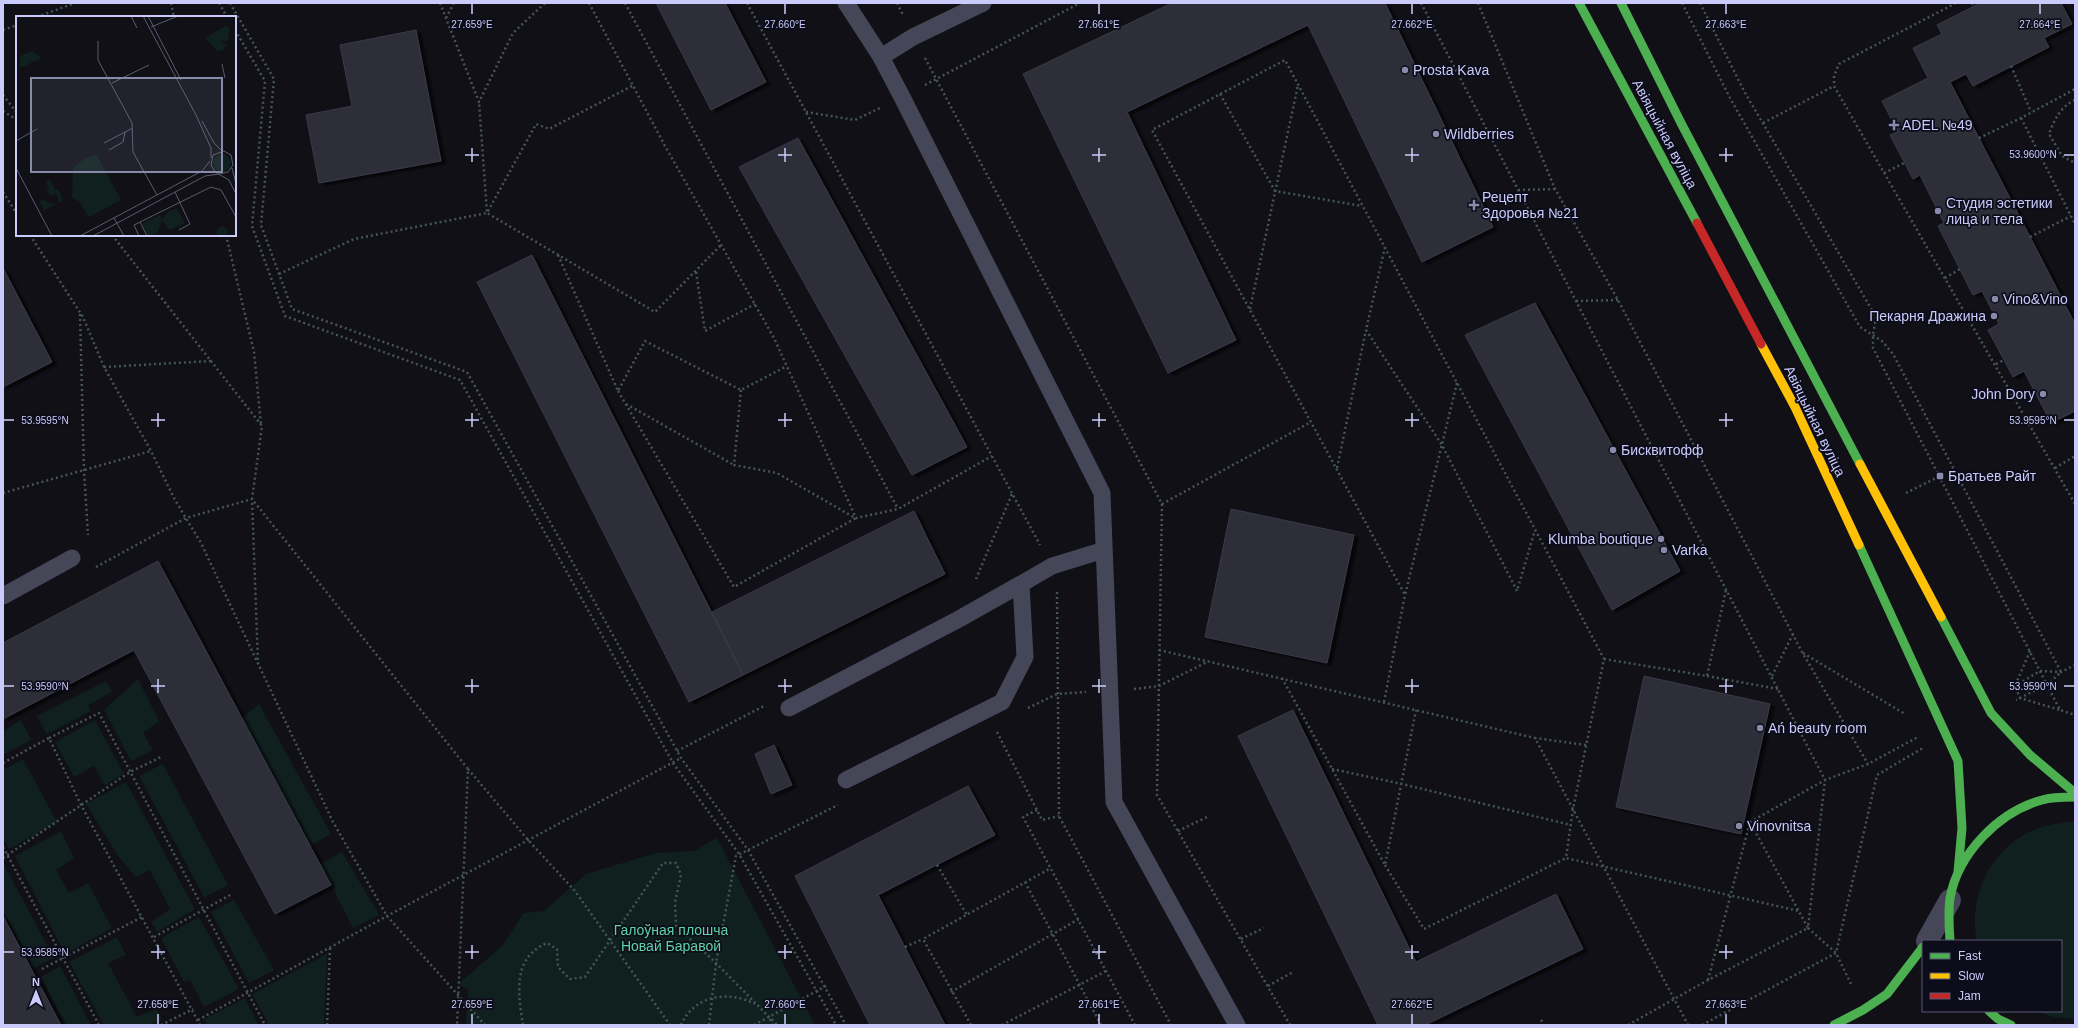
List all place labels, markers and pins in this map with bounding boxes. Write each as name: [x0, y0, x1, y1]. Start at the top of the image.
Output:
place label: Prosta Kava: [1413, 62, 1489, 78]
marker: Prosta Kava: [1400, 65, 1410, 75]
place label: ADEL №49: [1902, 117, 1973, 133]
marker: ADEL №49: [1889, 120, 1899, 130]
place label: Wildberries: [1444, 126, 1514, 142]
marker: Wildberries: [1431, 129, 1441, 139]
place label: Рецепт Здоровья №21: [1482, 189, 1579, 221]
place label: Студия эстетики лица и тела: [1946, 195, 2053, 227]
marker: Рецепт Здоровья №21: [1469, 200, 1479, 210]
marker: Студия эстетики лица и тела: [1933, 206, 1943, 216]
place label: Vino&Vino: [2003, 291, 2068, 307]
marker: Vino&Vino: [1990, 294, 2000, 304]
place label: Пекарня Дражина: [1869, 308, 1986, 324]
marker: Пекарня Дражина: [1989, 311, 1999, 321]
place label: John Dory: [1971, 386, 2035, 402]
marker: John Dory: [2038, 389, 2048, 399]
place label: Бисквитофф: [1621, 442, 1703, 458]
marker: Бисквитофф: [1608, 445, 1618, 455]
place label: Братьев Райт: [1948, 468, 2037, 484]
marker: Братьев Райт: [1935, 471, 1945, 481]
place label: Klumba boutique: [1548, 531, 1653, 547]
marker: Klumba boutique: [1656, 534, 1666, 544]
place label: Varka: [1672, 542, 1708, 558]
marker: Varka: [1659, 545, 1669, 555]
place label: Ań beauty room: [1768, 720, 1867, 736]
marker: Ań beauty room: [1755, 723, 1765, 733]
place label: Vinovnitsa: [1747, 818, 1812, 834]
marker: Vinovnitsa: [1734, 821, 1744, 831]

